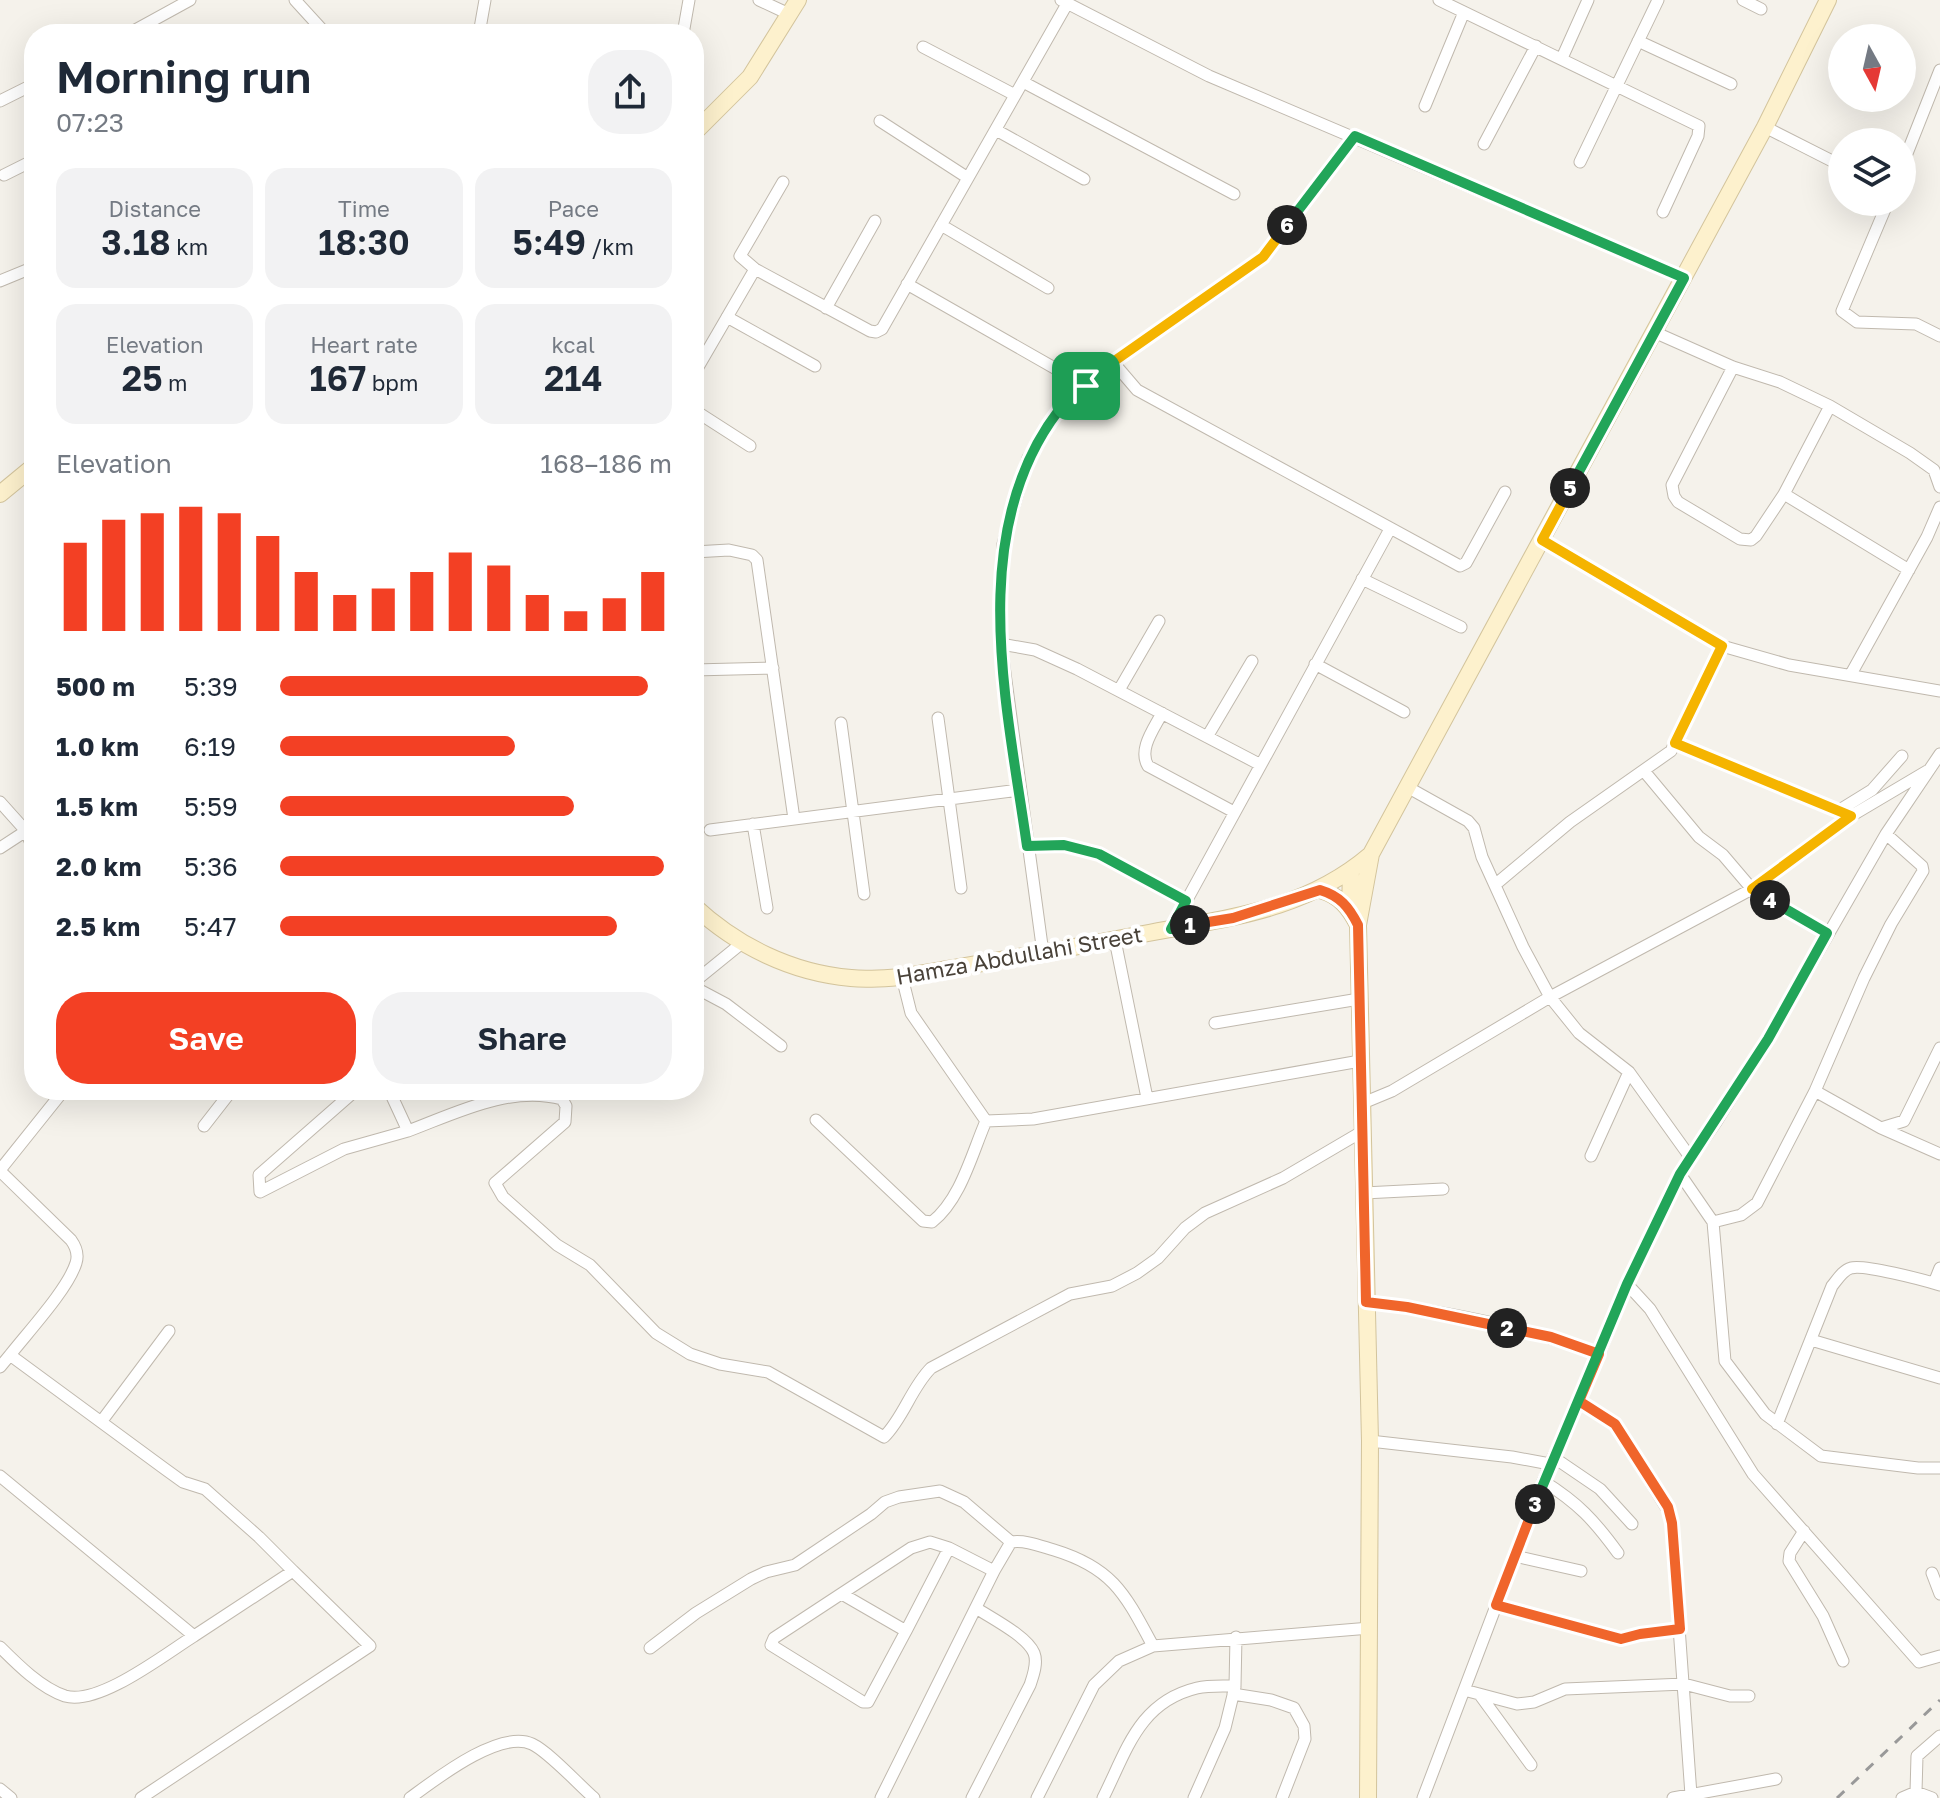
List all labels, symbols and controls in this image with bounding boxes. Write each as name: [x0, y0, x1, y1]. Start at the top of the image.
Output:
north arrow: [1828, 24, 1916, 112]
map controls: [1828, 24, 1916, 216]
text: Morning run: [56, 50, 311, 103]
button: share: [588, 50, 672, 134]
text: 07:23: [56, 107, 124, 138]
button: layers: [1828, 128, 1916, 216]
text: Distance: [108, 195, 201, 222]
text: Time: [338, 195, 390, 222]
text: Pace: [548, 195, 599, 222]
pin: 6: [1267, 205, 1307, 245]
text: 6: [1280, 211, 1294, 238]
text: 3.18: [101, 222, 171, 262]
text: 18:30: [318, 222, 410, 262]
text: 5:49: [513, 222, 586, 262]
text: km: [171, 233, 208, 260]
text: /km: [586, 233, 634, 260]
text: Elevation: [106, 331, 204, 358]
text: Heart rate: [310, 331, 418, 358]
text: kcal: [552, 331, 595, 358]
pin: [1052, 352, 1120, 420]
text: 25: [122, 358, 163, 398]
text: 167: [310, 358, 366, 398]
text: 214: [544, 358, 603, 398]
icon: arrive: [1064, 364, 1108, 408]
text: m: [163, 369, 188, 396]
text: bpm: [366, 369, 418, 396]
text: Elevation: [56, 448, 172, 479]
text: 168–186 m: [540, 448, 672, 479]
pin: 5: [1550, 468, 1590, 508]
text: 5: [1563, 474, 1577, 501]
text: 500 m: [56, 671, 135, 702]
text: 5:39: [184, 671, 238, 702]
text: 1.0 km: [56, 731, 139, 762]
text: 6:19: [184, 731, 236, 762]
text: 1.5 km: [56, 791, 138, 822]
text: 5:59: [184, 791, 238, 822]
text: 2.0 km: [56, 851, 141, 882]
text: 5:36: [184, 851, 238, 882]
pin: 4: [1750, 880, 1790, 920]
text: 4: [1763, 886, 1777, 913]
pin: 1: [1170, 905, 1210, 945]
text: 2.5 km: [56, 911, 140, 942]
text: 5:47: [184, 911, 237, 942]
text: 1: [1184, 911, 1196, 938]
street label: Hamza Abdullahi Street: [894, 920, 1144, 990]
button: Save: [56, 992, 356, 1084]
button: Share: [372, 992, 672, 1084]
pin: 2: [1487, 1308, 1527, 1348]
text: 2: [1500, 1314, 1514, 1341]
pin: 3: [1515, 1484, 1555, 1524]
text: 3: [1528, 1490, 1542, 1517]

